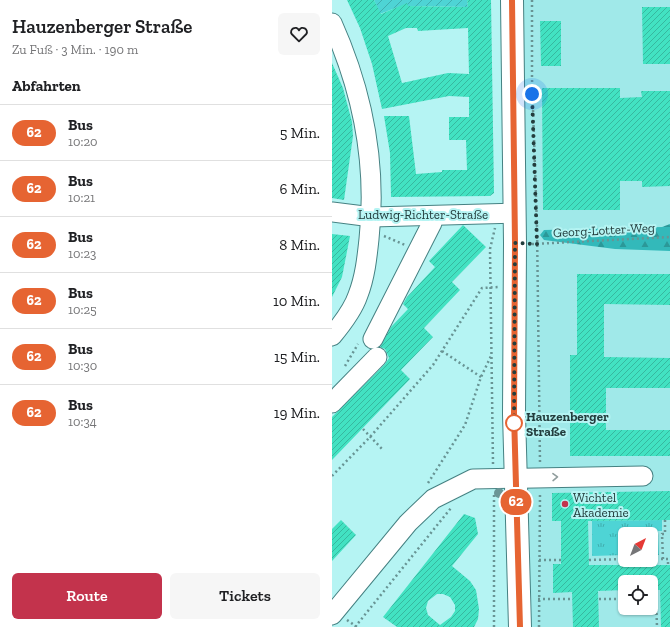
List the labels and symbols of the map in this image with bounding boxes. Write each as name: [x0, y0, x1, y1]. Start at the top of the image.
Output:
your location: [522, 84, 542, 104]
street label: Ludwig-Richter-Straße: [358, 207, 488, 222]
street label: Georg-Lotter-Weg: [553, 220, 655, 240]
place label: Hauzenberger Straße: [526, 409, 609, 439]
marker: Hauzenberger Straße: [505, 414, 523, 432]
one-way arrow: [552, 473, 558, 481]
line badge: 62: [498, 489, 534, 515]
place label: Wichtel Akademie: [573, 490, 629, 520]
marker: Wichtel Akademie: [560, 499, 570, 509]
north arrow: [618, 527, 658, 567]

